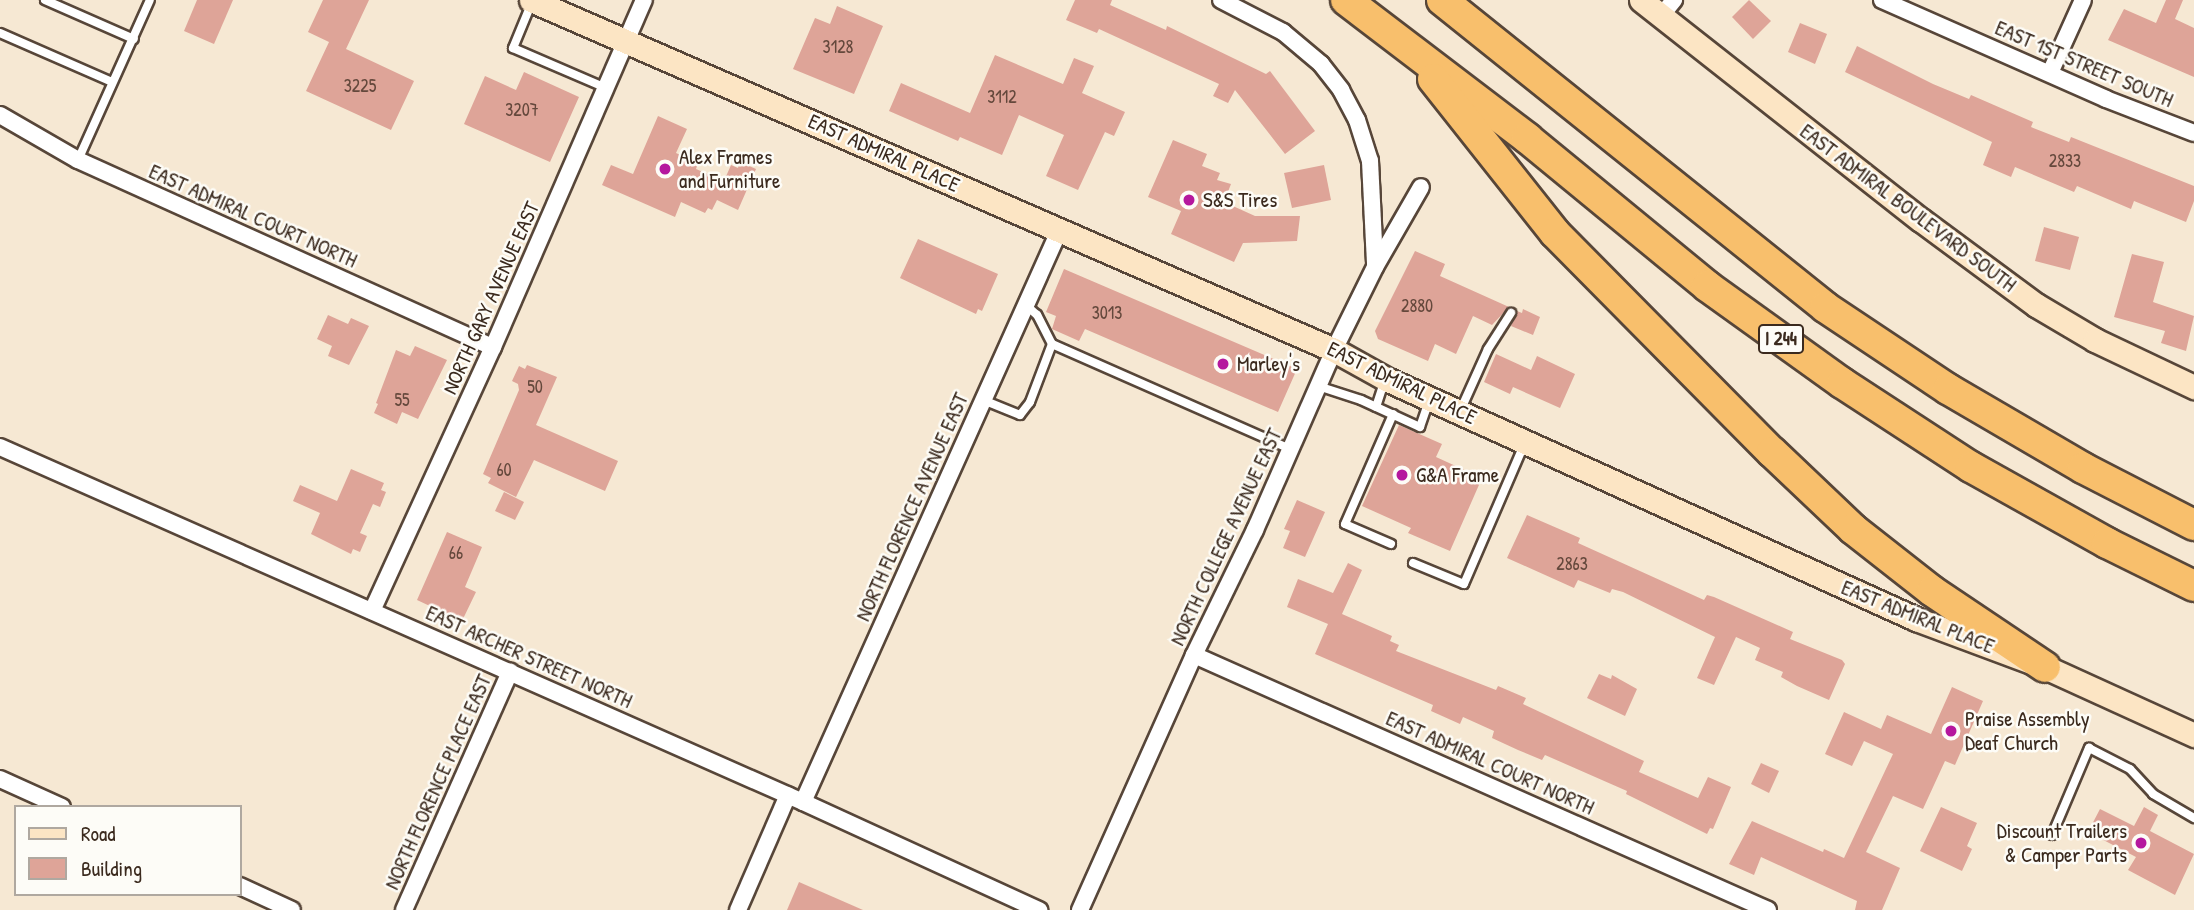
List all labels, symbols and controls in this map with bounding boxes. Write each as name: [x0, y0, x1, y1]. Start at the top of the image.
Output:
street label: EAST 1ST STREET SOUTH: [1991, 15, 2177, 113]
house number: 3128: [823, 36, 853, 58]
house number: 3225: [344, 75, 376, 97]
house number: 3112: [987, 86, 1017, 108]
house number: 3207: [505, 99, 539, 121]
street label: EAST ADMIRAL PLACE: [804, 108, 964, 198]
street label: EAST ADMIRAL BOULEVARD SOUTH: [1795, 119, 2021, 297]
place label: Alex Frames and Furniture: [679, 144, 780, 194]
house number: 2833: [2049, 150, 2081, 172]
street label: EAST ADMIRAL COURT NORTH: [145, 159, 361, 273]
marker: Alex Frames and Furniture: [657, 161, 673, 177]
place label: S&S Tires: [1203, 187, 1277, 213]
marker: S&S Tires: [1181, 192, 1197, 208]
street label: NORTH GARY AVENUE EAST: [437, 198, 545, 398]
house number: 2880: [1401, 295, 1433, 317]
house number: 3013: [1092, 302, 1122, 324]
road number: I 244: [1756, 324, 1806, 354]
street label: EAST ADMIRAL PLACE: [1323, 336, 1481, 430]
place label: Marley's: [1237, 351, 1300, 377]
marker: Marley's: [1215, 356, 1231, 372]
house number: 50: [527, 376, 543, 398]
house number: 55: [394, 389, 410, 411]
street label: NORTH FLORENCE AVENUE EAST: [850, 389, 974, 625]
street label: NORTH COLLEGE AVENUE EAST: [1165, 425, 1287, 649]
house number: 60: [496, 459, 512, 481]
place label: G&A Frame: [1416, 462, 1499, 488]
marker: G&A Frame: [1394, 467, 1410, 483]
house number: 66: [449, 542, 463, 564]
house number: 2863: [1556, 553, 1588, 575]
street label: EAST ADMIRAL PLACE: [1838, 575, 1998, 659]
street label: EAST ARCHER STREET NORTH: [422, 600, 636, 714]
street label: NORTH FLORENCE PLACE EAST: [379, 671, 497, 893]
street label: EAST ADMIRAL COURT NORTH: [1382, 706, 1598, 820]
place label: Praise Assembly Deaf Church: [1965, 706, 2090, 756]
marker: Praise Assembly Deaf Church: [1943, 723, 1959, 739]
legend: [14, 805, 242, 896]
place label: Discount Trailers & Camper Parts: [1997, 818, 2127, 868]
text: Road: [81, 819, 115, 848]
marker: Discount Trailers & Camper Parts: [2133, 835, 2149, 851]
text: Building: [81, 854, 142, 883]

